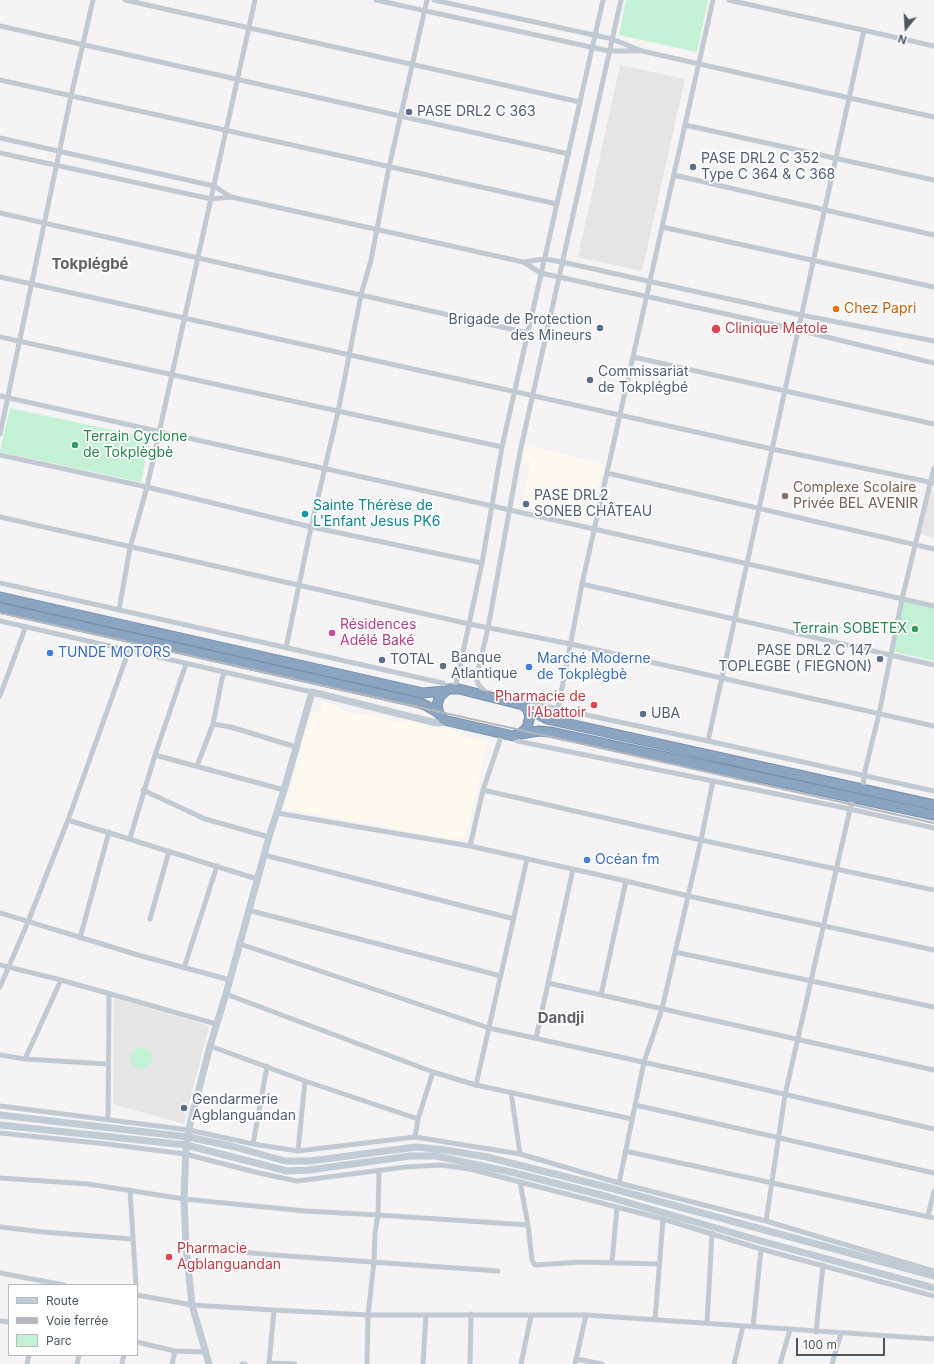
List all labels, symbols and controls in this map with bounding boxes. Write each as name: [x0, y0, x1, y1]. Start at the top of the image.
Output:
north arrow: [886, 8, 926, 48]
text: N: [896, 31, 908, 47]
place label: PASE DRL2 C 363: [417, 104, 536, 120]
marker: PASE DRL2 C 363: [404, 107, 414, 117]
place label: PASE DRL2 C 352 Type C 364 & C 368: [701, 151, 835, 184]
marker: PASE DRL2 C 352 Type C 364 & C 368: [688, 162, 698, 172]
district label: Tokplégbé: [51, 255, 129, 273]
place label: Chez Papri: [844, 301, 916, 317]
marker: Chez Papri: [831, 304, 841, 314]
place label: Brigade de Protection des Mineurs: [449, 312, 592, 344]
place label: Clinique Metole: [725, 321, 828, 337]
marker: Brigade de Protection des Mineurs: [595, 323, 605, 333]
marker: Clinique Metole: [710, 323, 722, 335]
place label: Commissariat de Tokplégbé: [598, 364, 689, 396]
marker: Commissariat de Tokplégbé: [585, 375, 595, 385]
place label: Terrain Cyclone de Tokplègbè: [83, 429, 187, 462]
marker: Terrain Cyclone de Tokplègbè: [70, 440, 80, 450]
place label: Complexe Scolaire Privée BEL AVENIR: [793, 480, 918, 512]
place label: PASE DRL2 SONEB CHÂTEAU: [534, 488, 652, 520]
marker: Complexe Scolaire Privée BEL AVENIR: [780, 491, 790, 501]
place label: Sainte Thérèse de L'Enfant Jesus PK6: [313, 498, 440, 530]
marker: PASE DRL2 SONEB CHÂTEAU: [521, 499, 531, 509]
marker: Sainte Thérèse de L'Enfant Jesus PK6: [300, 509, 310, 519]
place label: Résidences Adélé Baké: [340, 617, 416, 650]
place label: Terrain SOBETEX: [792, 621, 907, 637]
marker: Terrain SOBETEX: [910, 624, 920, 634]
marker: Résidences Adélé Baké: [327, 628, 337, 638]
place label: PASE DRL2 C 147 TOPLEGBE ( FIEGNON): [719, 643, 872, 676]
place label: TUNDE MOTORS: [58, 645, 171, 661]
marker: TUNDE MOTORS: [45, 648, 55, 658]
place label: Banque Atlantique: [451, 650, 517, 682]
place label: Marché Moderne de Tokplègbè: [537, 651, 651, 684]
place label: TOTAL: [390, 652, 434, 668]
marker: PASE DRL2 C 147 TOPLEGBE ( FIEGNON): [875, 654, 885, 664]
marker: TOTAL: [377, 655, 387, 665]
marker: Banque Atlantique: [438, 661, 448, 671]
marker: Marché Moderne de Tokplègbè: [524, 662, 534, 672]
place label: Pharmacie de l'Abattoir: [495, 689, 586, 722]
marker: Pharmacie de l'Abattoir: [589, 700, 599, 710]
place label: UBA: [651, 706, 680, 722]
marker: UBA: [638, 709, 648, 719]
place label: Océan fm: [595, 852, 660, 868]
marker: Océan fm: [582, 855, 592, 865]
district label: Dandji: [538, 1009, 584, 1027]
place label: Gendarmerie Agblanguandan: [192, 1092, 296, 1124]
marker: Gendarmerie Agblanguandan: [179, 1103, 189, 1113]
place label: Pharmacie Agblanguandan: [177, 1241, 281, 1274]
marker: Pharmacie Agblanguandan: [164, 1252, 174, 1262]
legend: [8, 1284, 138, 1356]
text: Route: [46, 1293, 79, 1308]
text: Voie ferrée: [46, 1313, 108, 1328]
scale bar: [798, 1330, 887, 1356]
text: Parc: [46, 1333, 72, 1348]
text: 100 m: [803, 1337, 837, 1352]

